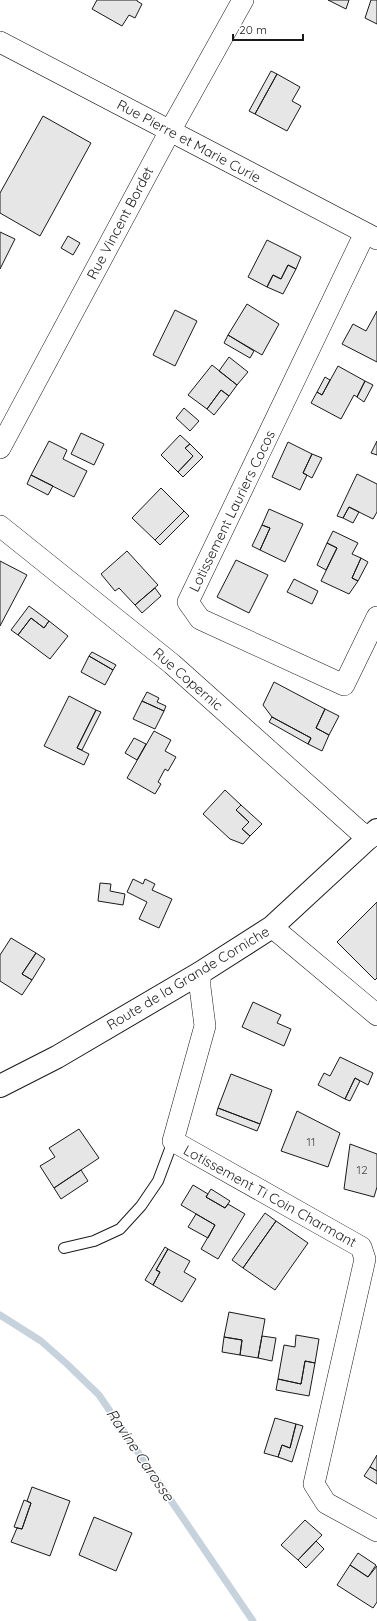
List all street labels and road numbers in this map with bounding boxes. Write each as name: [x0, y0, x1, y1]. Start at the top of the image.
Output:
street label: Rue Pierre et Marie Curie: [114, 95, 264, 187]
street label: Rue Vincent Bordet: [83, 163, 157, 282]
street label: Lotissement Lauriers Cocos: [185, 427, 279, 595]
street label: Rue Copernic: [149, 644, 227, 714]
street label: Route de la Grande Corniche: [103, 922, 273, 1034]
street label: Lotissement Ti Coin Charmant: [180, 1141, 360, 1251]

